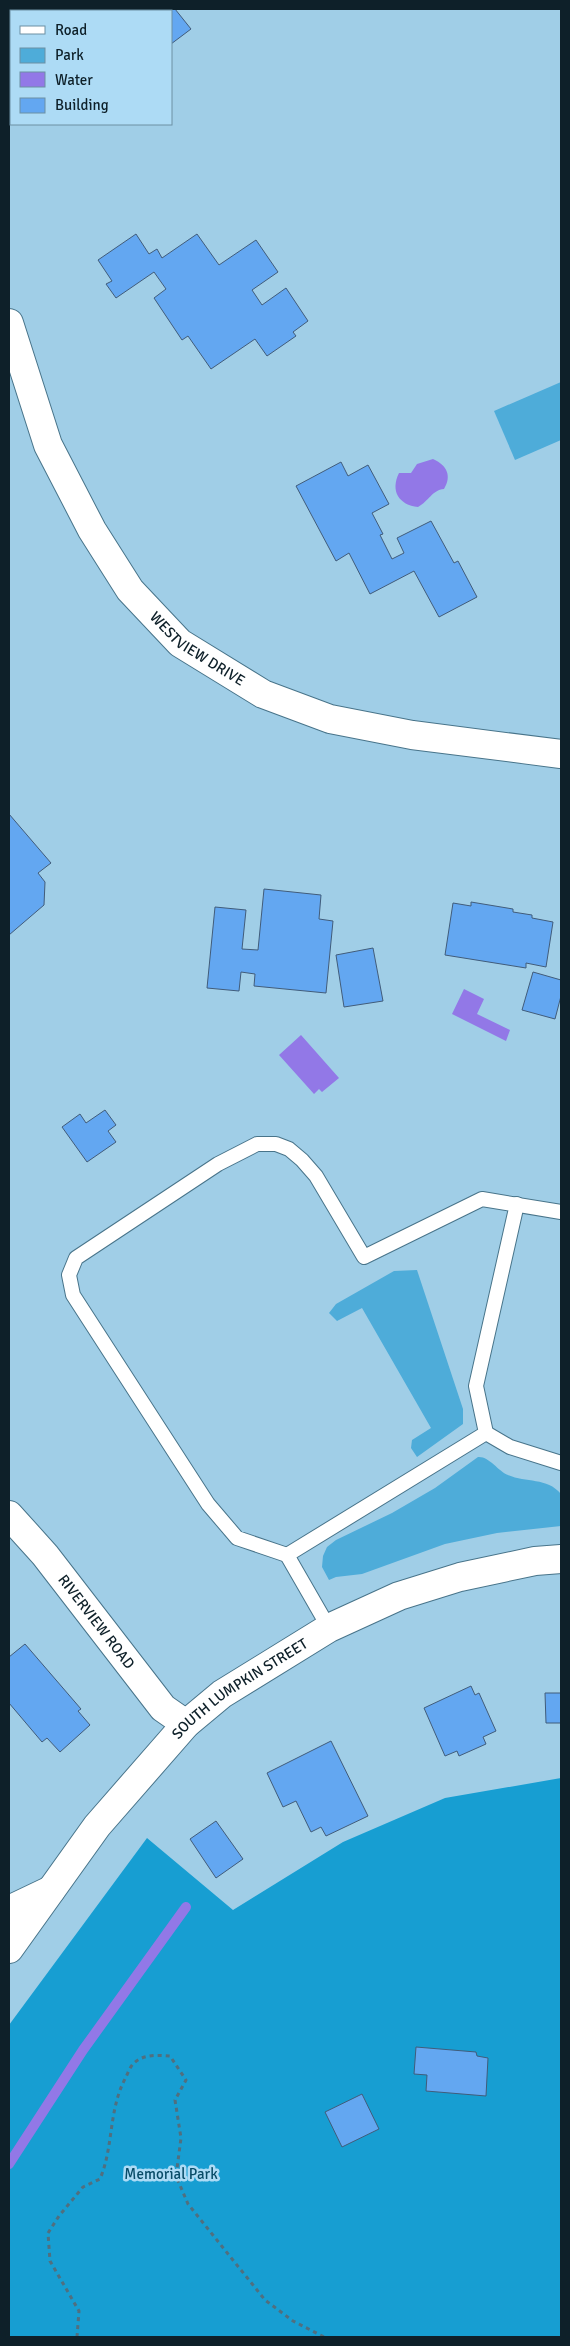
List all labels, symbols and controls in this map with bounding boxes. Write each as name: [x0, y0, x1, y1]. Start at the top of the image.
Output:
legend: [10, 10, 172, 125]
text: Road: [55, 21, 87, 39]
text: Park: [55, 46, 84, 64]
text: Water: [55, 71, 93, 89]
text: Building: [55, 96, 109, 114]
street label: WESTVIEW DRIVE: [146, 608, 248, 690]
street label: RIVERVIEW ROAD: [54, 1571, 138, 1672]
street label: SOUTH LUMPKIN STREET: [168, 1634, 311, 1743]
park label: Memorial Park: [124, 2165, 218, 2183]

